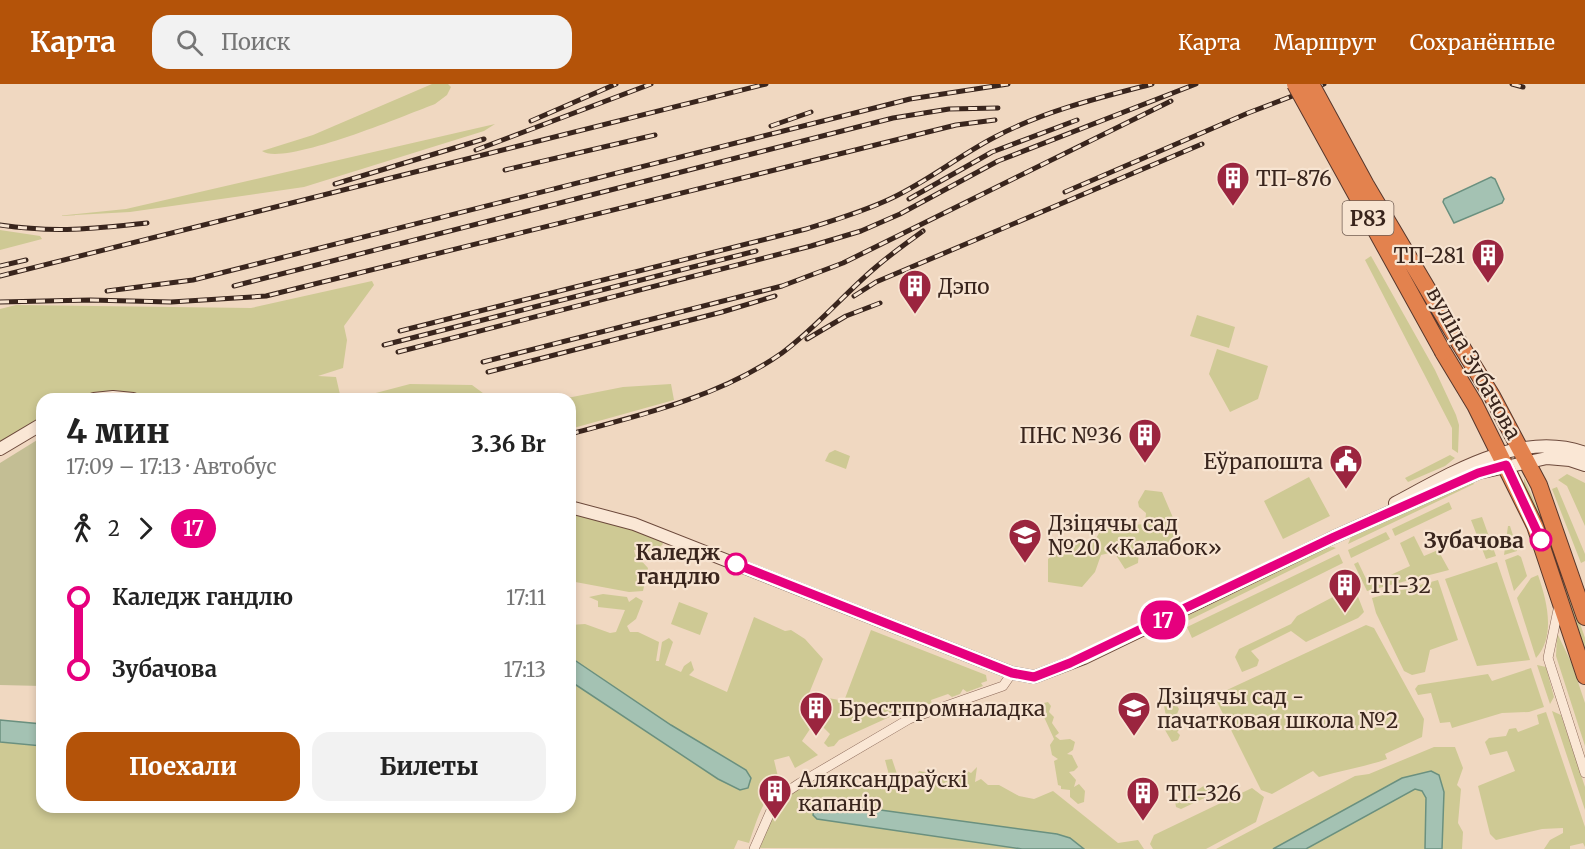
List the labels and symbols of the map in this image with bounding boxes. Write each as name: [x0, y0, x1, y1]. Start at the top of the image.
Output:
building icon: ТП-876: [1215, 160, 1251, 207]
place label: ТП-876: [1256, 165, 1332, 192]
road number: Р83: [1342, 201, 1394, 235]
building icon: ТП-281: [1470, 237, 1506, 284]
place label: ТП-281: [1394, 242, 1465, 269]
building icon: Дэпо: [897, 268, 933, 315]
place label: Дэпо: [938, 273, 990, 300]
street label: вуліца Зубачова: [1421, 282, 1527, 444]
building icon: ПНС №36: [1127, 417, 1163, 464]
place label: ПНС №36: [1019, 422, 1122, 449]
public building icon: Еўрапошта: [1328, 443, 1364, 490]
place label: Еўрапошта: [1204, 448, 1323, 475]
place label: Дзіцячы сад №20 «Калабок»: [1048, 510, 1222, 561]
school or university icon: Дзіцячы сад №20 «Калабок»: [1007, 517, 1043, 564]
place label: Зубачова: [1424, 527, 1524, 554]
marker: Зубачова: [1530, 529, 1552, 551]
place label: Каледж гандлю: [635, 539, 720, 590]
marker: Каледж гандлю: [725, 553, 747, 575]
building icon: ТП-32: [1327, 567, 1363, 614]
place label: ТП-32: [1368, 572, 1431, 599]
line badge: 17: [1136, 600, 1190, 640]
place label: Дзіцячы сад - пачатковая школа №2: [1157, 683, 1398, 734]
building icon: Брестпромналадка: [798, 690, 834, 737]
school or university icon: Дзіцячы сад - пачатковая школа №2: [1116, 690, 1152, 737]
place label: Брестпромналадка: [839, 695, 1045, 722]
place label: Аляксандраўскі капанір: [797, 766, 968, 817]
building icon: Аляксандраўскі капанір: [757, 773, 793, 820]
building icon: ТП-326: [1125, 775, 1161, 822]
place label: ТП-326: [1166, 780, 1241, 807]

